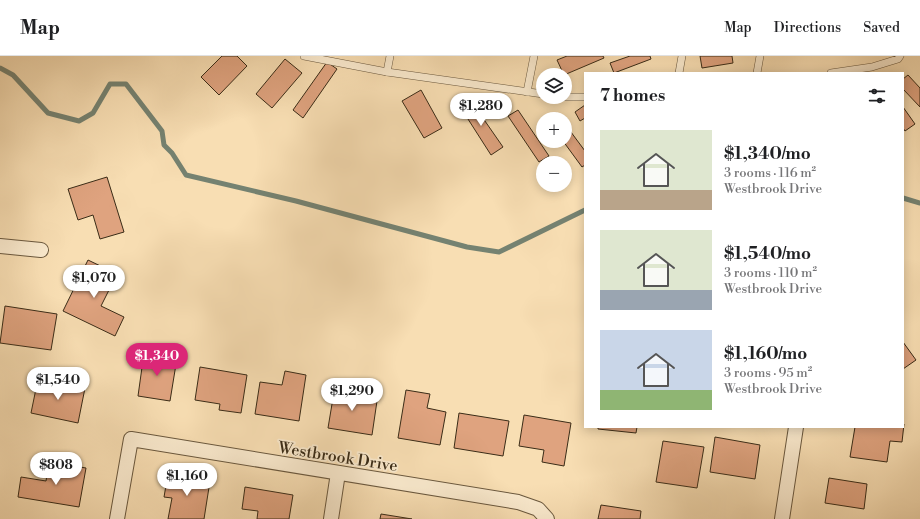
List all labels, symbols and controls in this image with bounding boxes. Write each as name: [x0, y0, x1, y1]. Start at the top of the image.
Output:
text: Map: [20, 16, 60, 40]
text: Map: [724, 19, 752, 37]
text: Directions: [774, 19, 841, 37]
text: Saved: [863, 19, 900, 37]
map controls: [536, 68, 572, 192]
button: layers: [536, 68, 572, 104]
text: 7 homes: [600, 85, 665, 107]
icon: filters: [866, 85, 888, 107]
pin: $1,280: [448, 93, 514, 127]
text: $1,280: [459, 98, 503, 114]
button: +: [536, 112, 572, 148]
text: $1,340/mo: [724, 143, 811, 165]
icon: home: [632, 146, 680, 194]
button: −: [536, 156, 572, 192]
text: 3 rooms · 116 m²: [724, 165, 816, 181]
text: Westbrook Drive: [724, 181, 822, 197]
text: $1,540/mo: [724, 243, 811, 265]
icon: home: [632, 246, 680, 294]
pin: $1,070: [61, 265, 127, 299]
text: 3 rooms · 110 m²: [724, 265, 817, 281]
text: $1,070: [72, 270, 116, 286]
text: Westbrook Drive: [724, 281, 822, 297]
pin: $1,340: [124, 343, 190, 377]
text: $1,160/mo: [724, 343, 807, 365]
icon: home: [632, 346, 680, 394]
text: $1,340: [135, 348, 179, 364]
text: 3 rooms · 95 m²: [724, 365, 812, 381]
pin: $1,540: [25, 367, 91, 401]
text: $1,540: [36, 372, 80, 388]
pin: $1,290: [319, 378, 385, 412]
text: Westbrook Drive: [724, 381, 822, 397]
text: $1,290: [330, 383, 374, 399]
street label: Westbrook Drive: [276, 438, 399, 476]
pin: $808: [32, 452, 80, 486]
text: $808: [39, 457, 73, 473]
pin: $1,160: [154, 463, 220, 497]
text: $1,160: [166, 468, 208, 484]

